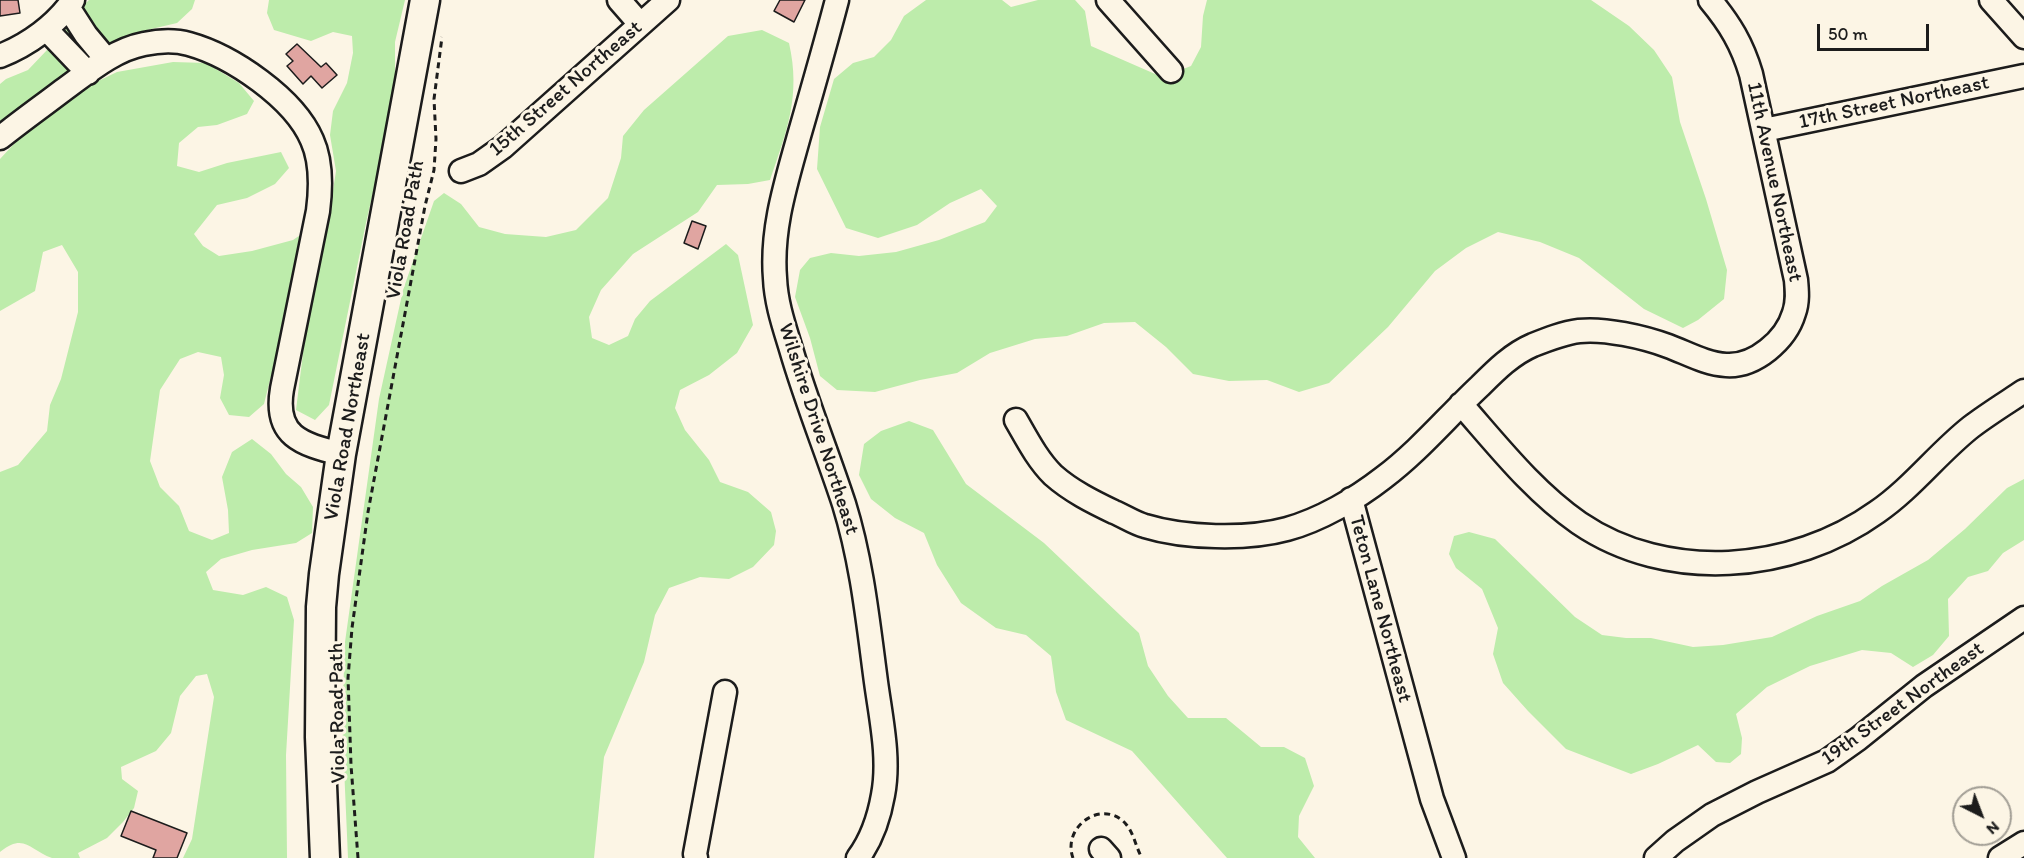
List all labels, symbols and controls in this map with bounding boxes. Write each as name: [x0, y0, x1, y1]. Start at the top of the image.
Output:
scale bar: [1820, 12, 1932, 50]
street label: 15th Street Northeast: [484, 16, 648, 162]
text: 50 m: [1828, 23, 1868, 45]
street label: 17th Street Northeast: [1796, 70, 1992, 136]
street label: 11th Avenue Northeast: [1741, 80, 1807, 284]
street label: Viola Road Path: [381, 159, 431, 301]
street label: Wilshire Drive Northeast: [772, 320, 864, 538]
street label: Viola Road Northeast: [319, 331, 377, 523]
street label: Teton Lane Northeast: [1343, 513, 1417, 705]
street label: 19th Street Northeast: [1817, 637, 1989, 771]
street label: Viola Road Path: [324, 642, 352, 784]
north arrow: [1952, 786, 2012, 846]
text: N: [1983, 818, 2003, 839]

